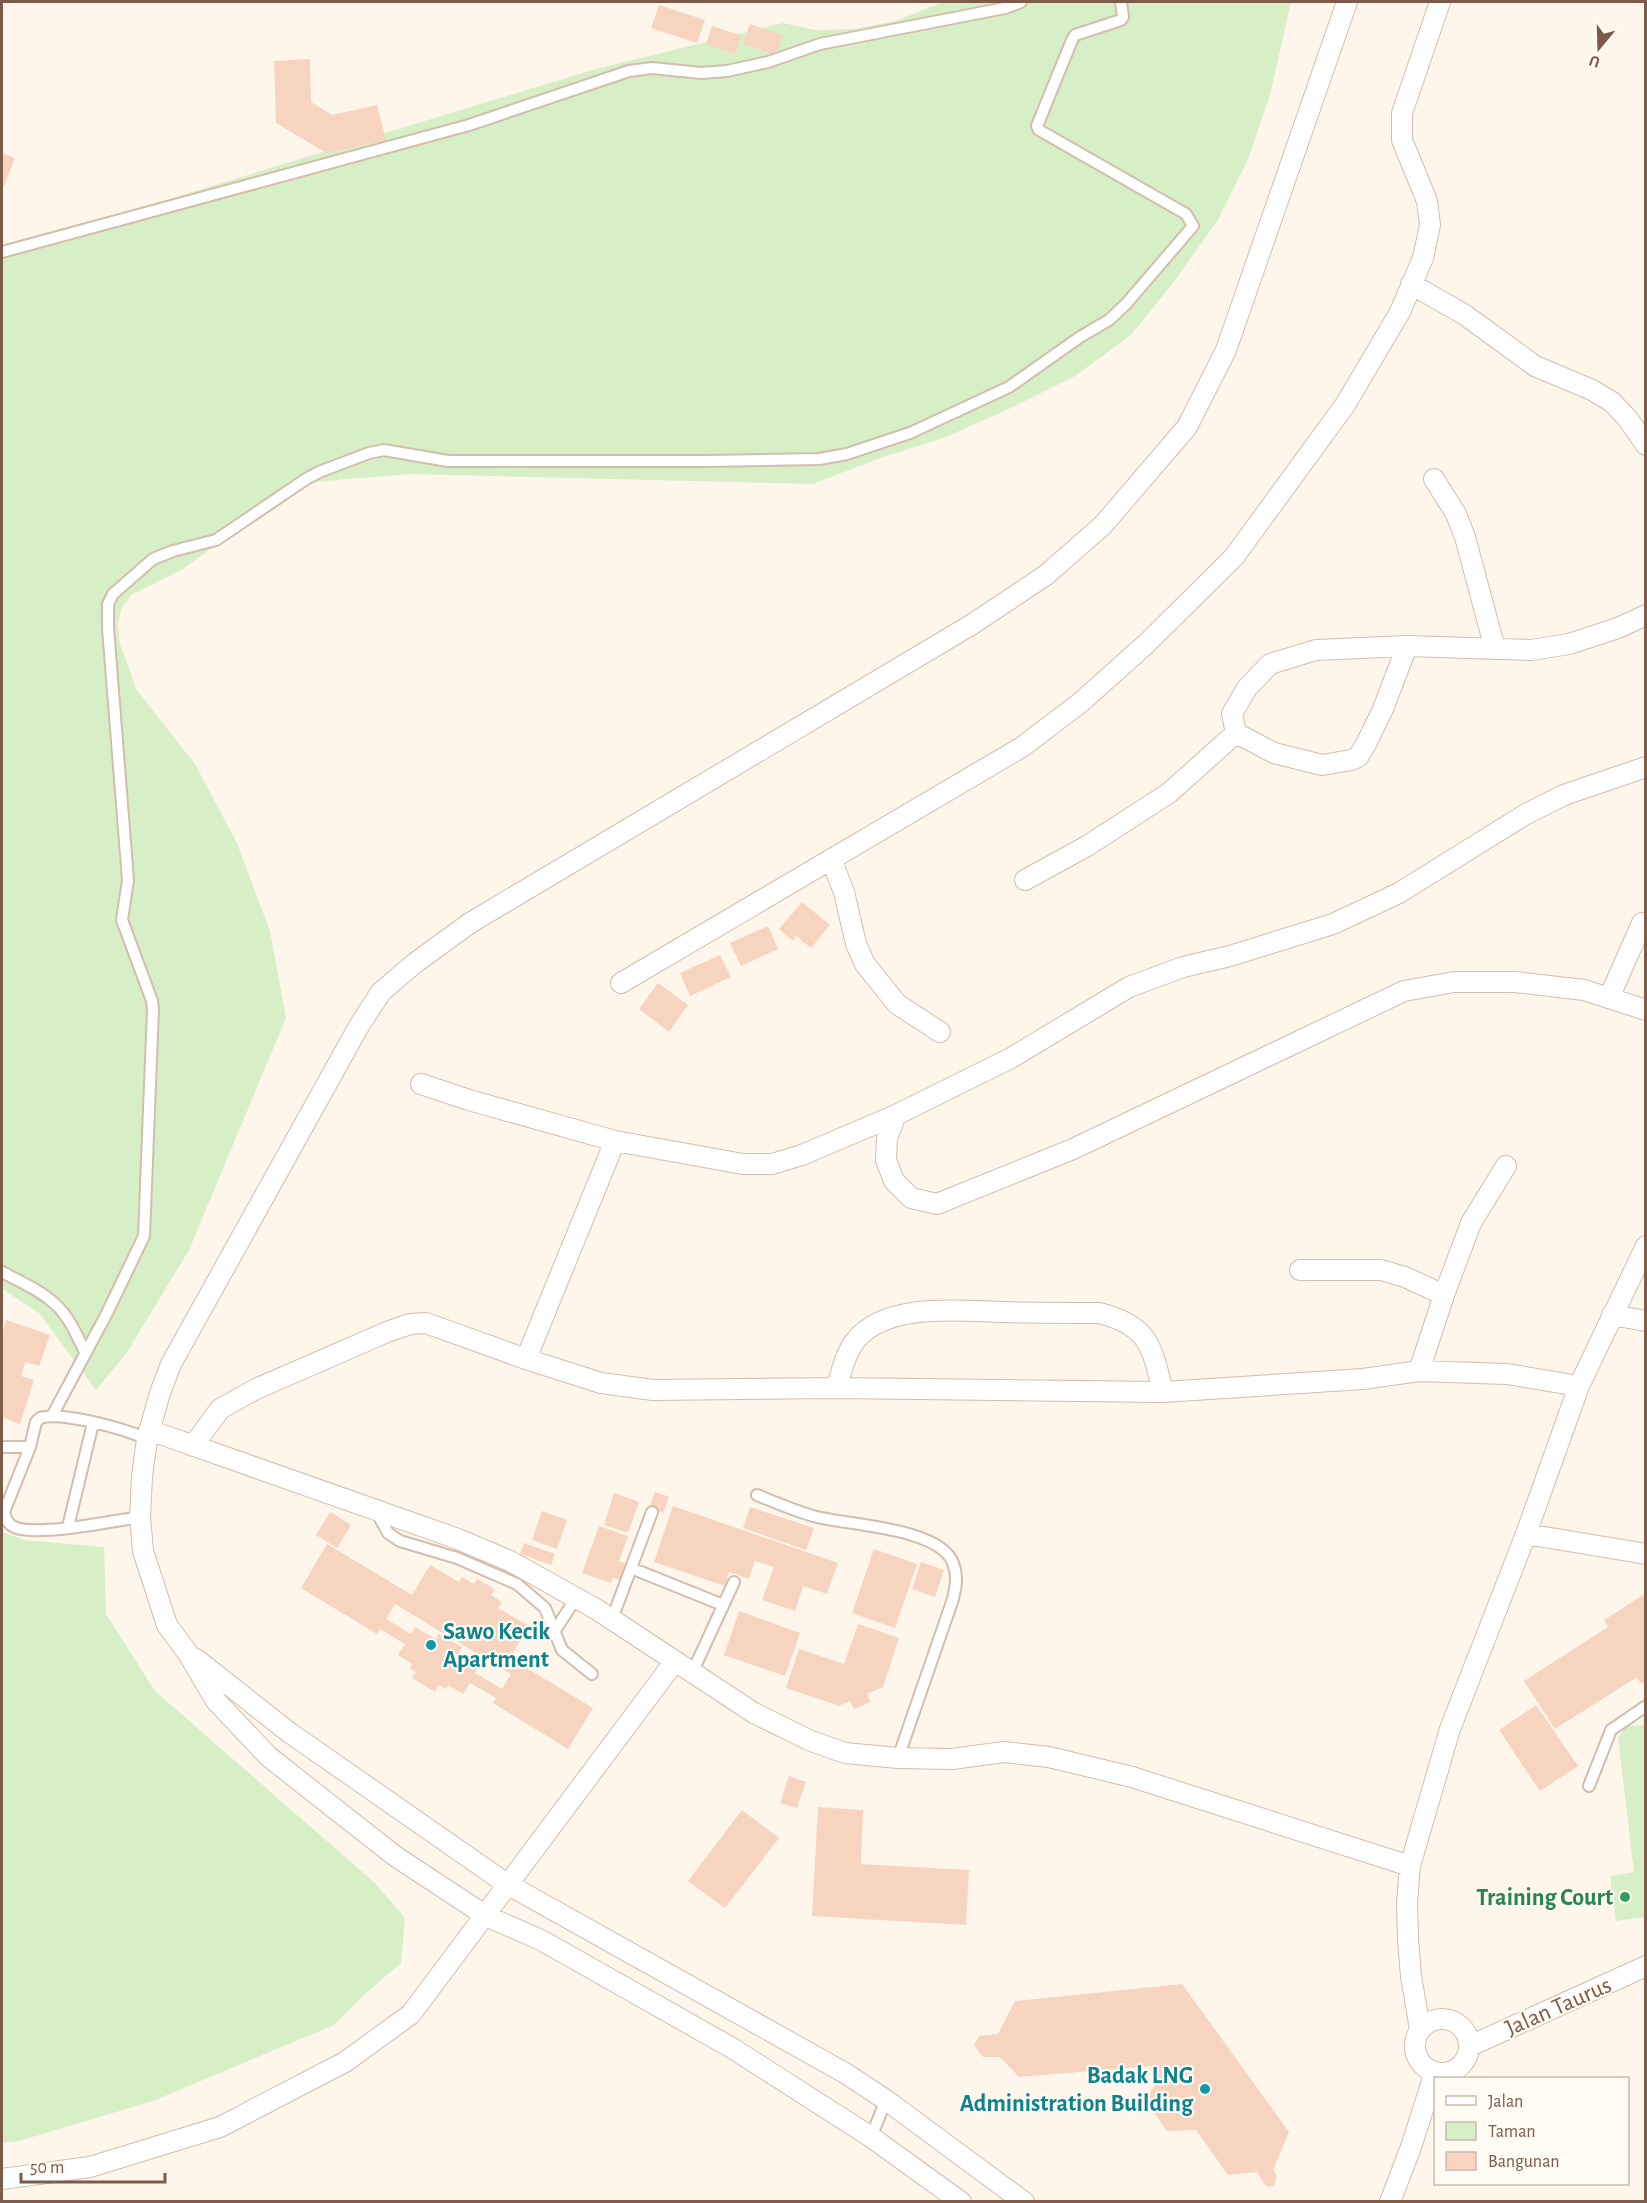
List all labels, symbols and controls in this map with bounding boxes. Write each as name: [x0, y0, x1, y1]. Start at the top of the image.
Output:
north arrow: [1569, 18, 1629, 78]
text: U: [1587, 52, 1602, 70]
place label: Sawo Kecik Apartment: [443, 1620, 550, 1672]
marker: Sawo Kecik Apartment: [424, 1638, 438, 1652]
place label: Training Court: [1476, 1886, 1613, 1910]
marker: Training Court: [1618, 1890, 1632, 1904]
street label: Jalan Taurus: [1502, 1973, 1615, 2041]
place label: Badak LNG Administration Building: [960, 2064, 1194, 2116]
legend: [1434, 2077, 1629, 2185]
marker: Badak LNG Administration Building: [1198, 2082, 1212, 2096]
text: Jalan: [1488, 2093, 1523, 2111]
text: Taman: [1488, 2123, 1536, 2141]
scale bar: [21, 2146, 165, 2184]
text: Bangunan: [1488, 2153, 1560, 2171]
text: 50 m: [30, 2159, 64, 2177]

